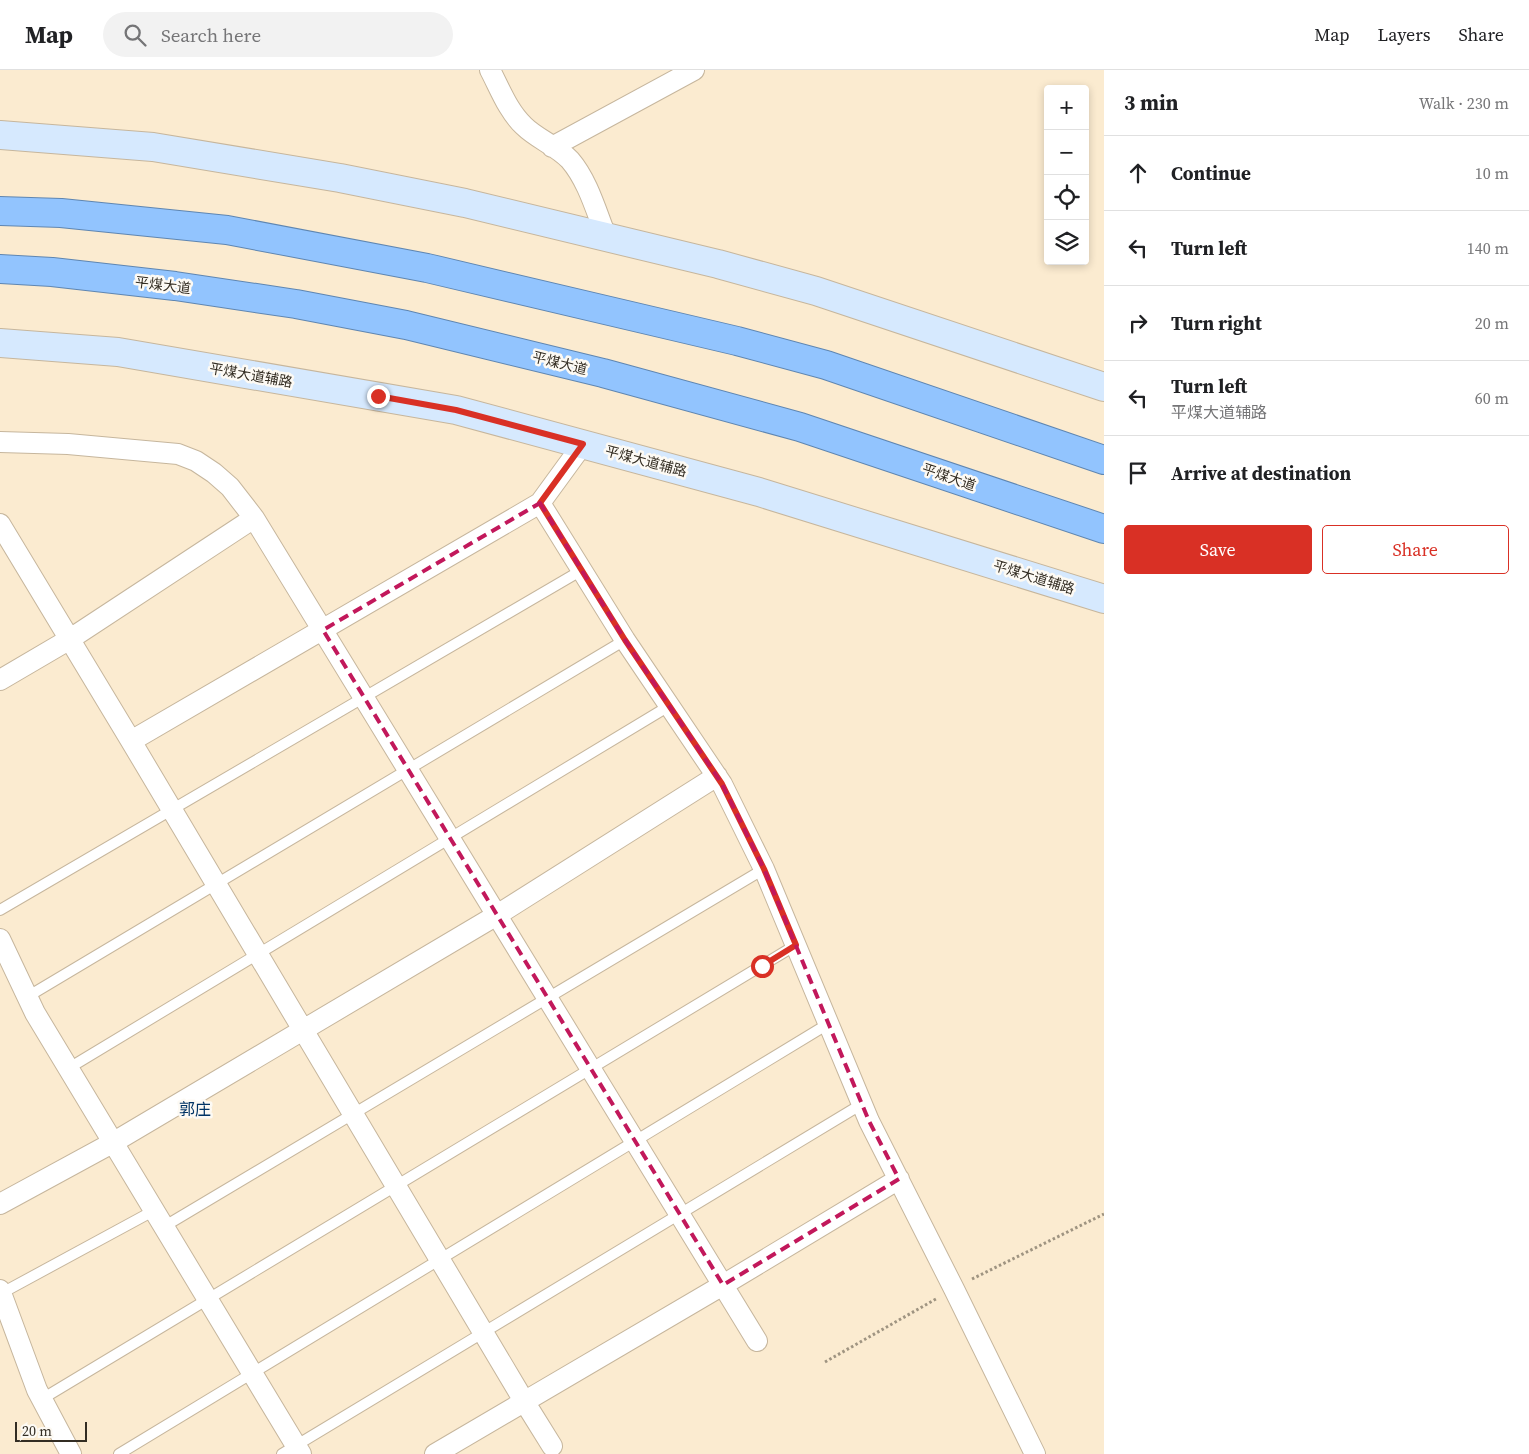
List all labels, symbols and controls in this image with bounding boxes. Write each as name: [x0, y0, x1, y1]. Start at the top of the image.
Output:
search box: [103, 12, 453, 57]
text: Map: [25, 18, 73, 51]
icon: search: [121, 21, 149, 49]
text: Search here: [161, 22, 261, 48]
text: Map: [1314, 22, 1349, 47]
text: Layers: [1377, 22, 1430, 47]
text: Share: [1458, 22, 1504, 47]
map controls: [1044, 85, 1089, 265]
button: +: [1044, 85, 1089, 130]
text: 3 min: [1124, 88, 1179, 117]
text: Walk · 230 m: [1419, 92, 1509, 114]
button: −: [1044, 130, 1089, 175]
icon: ahead: [1124, 159, 1152, 187]
text: Continue: [1171, 160, 1251, 186]
text: 10 m: [1475, 162, 1509, 184]
button: locate: [1044, 175, 1089, 220]
button: layers: [1044, 220, 1089, 265]
icon: left: [1124, 234, 1152, 262]
text: Turn left: [1171, 235, 1247, 261]
text: 140 m: [1467, 237, 1509, 259]
street label: 平煤大道: [134, 272, 192, 298]
icon: right: [1124, 309, 1152, 337]
text: Turn right: [1171, 310, 1262, 336]
text: 20 m: [1475, 312, 1509, 334]
street label: 平煤大道: [530, 347, 590, 379]
street label: 平煤大道辅路: [208, 358, 294, 392]
text: Turn left: [1171, 373, 1247, 399]
icon: left: [1124, 384, 1152, 412]
route end: [367, 385, 390, 408]
text: 60 m: [1475, 387, 1509, 409]
text: 平煤大道辅路: [1171, 401, 1267, 423]
street label: 平煤大道辅路: [603, 440, 689, 482]
street label: 平煤大道: [919, 458, 979, 496]
icon: arrive: [1124, 459, 1152, 487]
text: Arrive at destination: [1171, 460, 1351, 486]
button: Save: [1124, 525, 1312, 574]
button: Share: [1322, 525, 1509, 574]
street label: 平煤大道辅路: [991, 555, 1077, 599]
route start: [751, 955, 774, 978]
district label: 郭庄: [179, 1098, 211, 1120]
scale bar: [15, 1419, 88, 1442]
text: 20 m: [22, 1421, 52, 1441]

